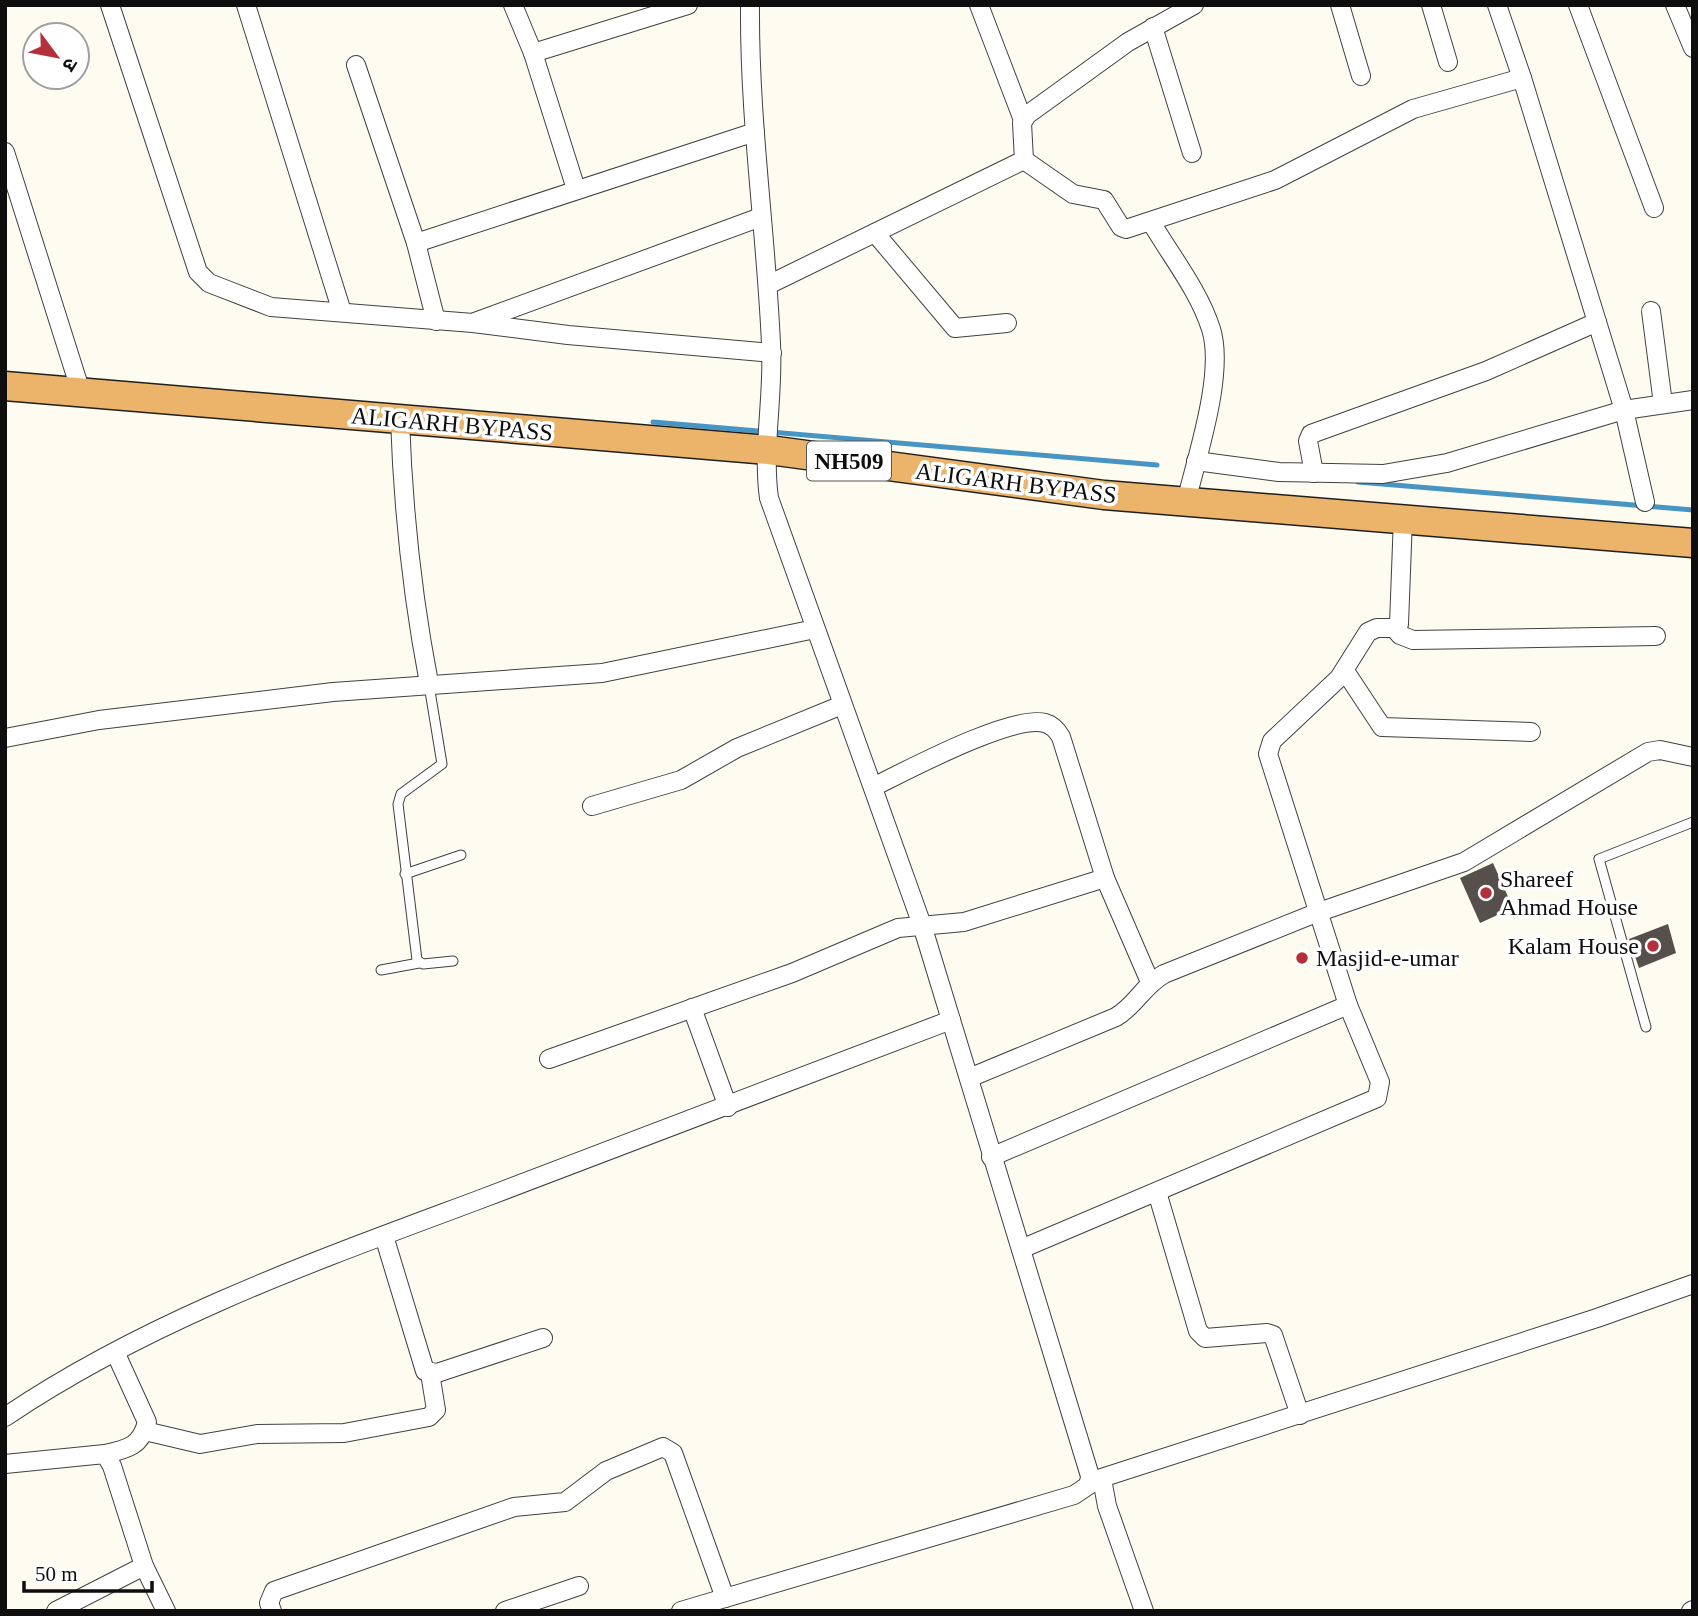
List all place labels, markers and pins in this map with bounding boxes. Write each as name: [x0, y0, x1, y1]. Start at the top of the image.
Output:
place label: Shareef Ahmad House: [1500, 866, 1638, 920]
marker: Shareef Ahmad House: [1478, 885, 1494, 901]
place label: Kalam House: [1508, 933, 1639, 959]
marker: Kalam House: [1645, 938, 1661, 954]
place label: Masjid-e-umar: [1316, 945, 1459, 971]
marker: Masjid-e-umar: [1294, 950, 1310, 966]

